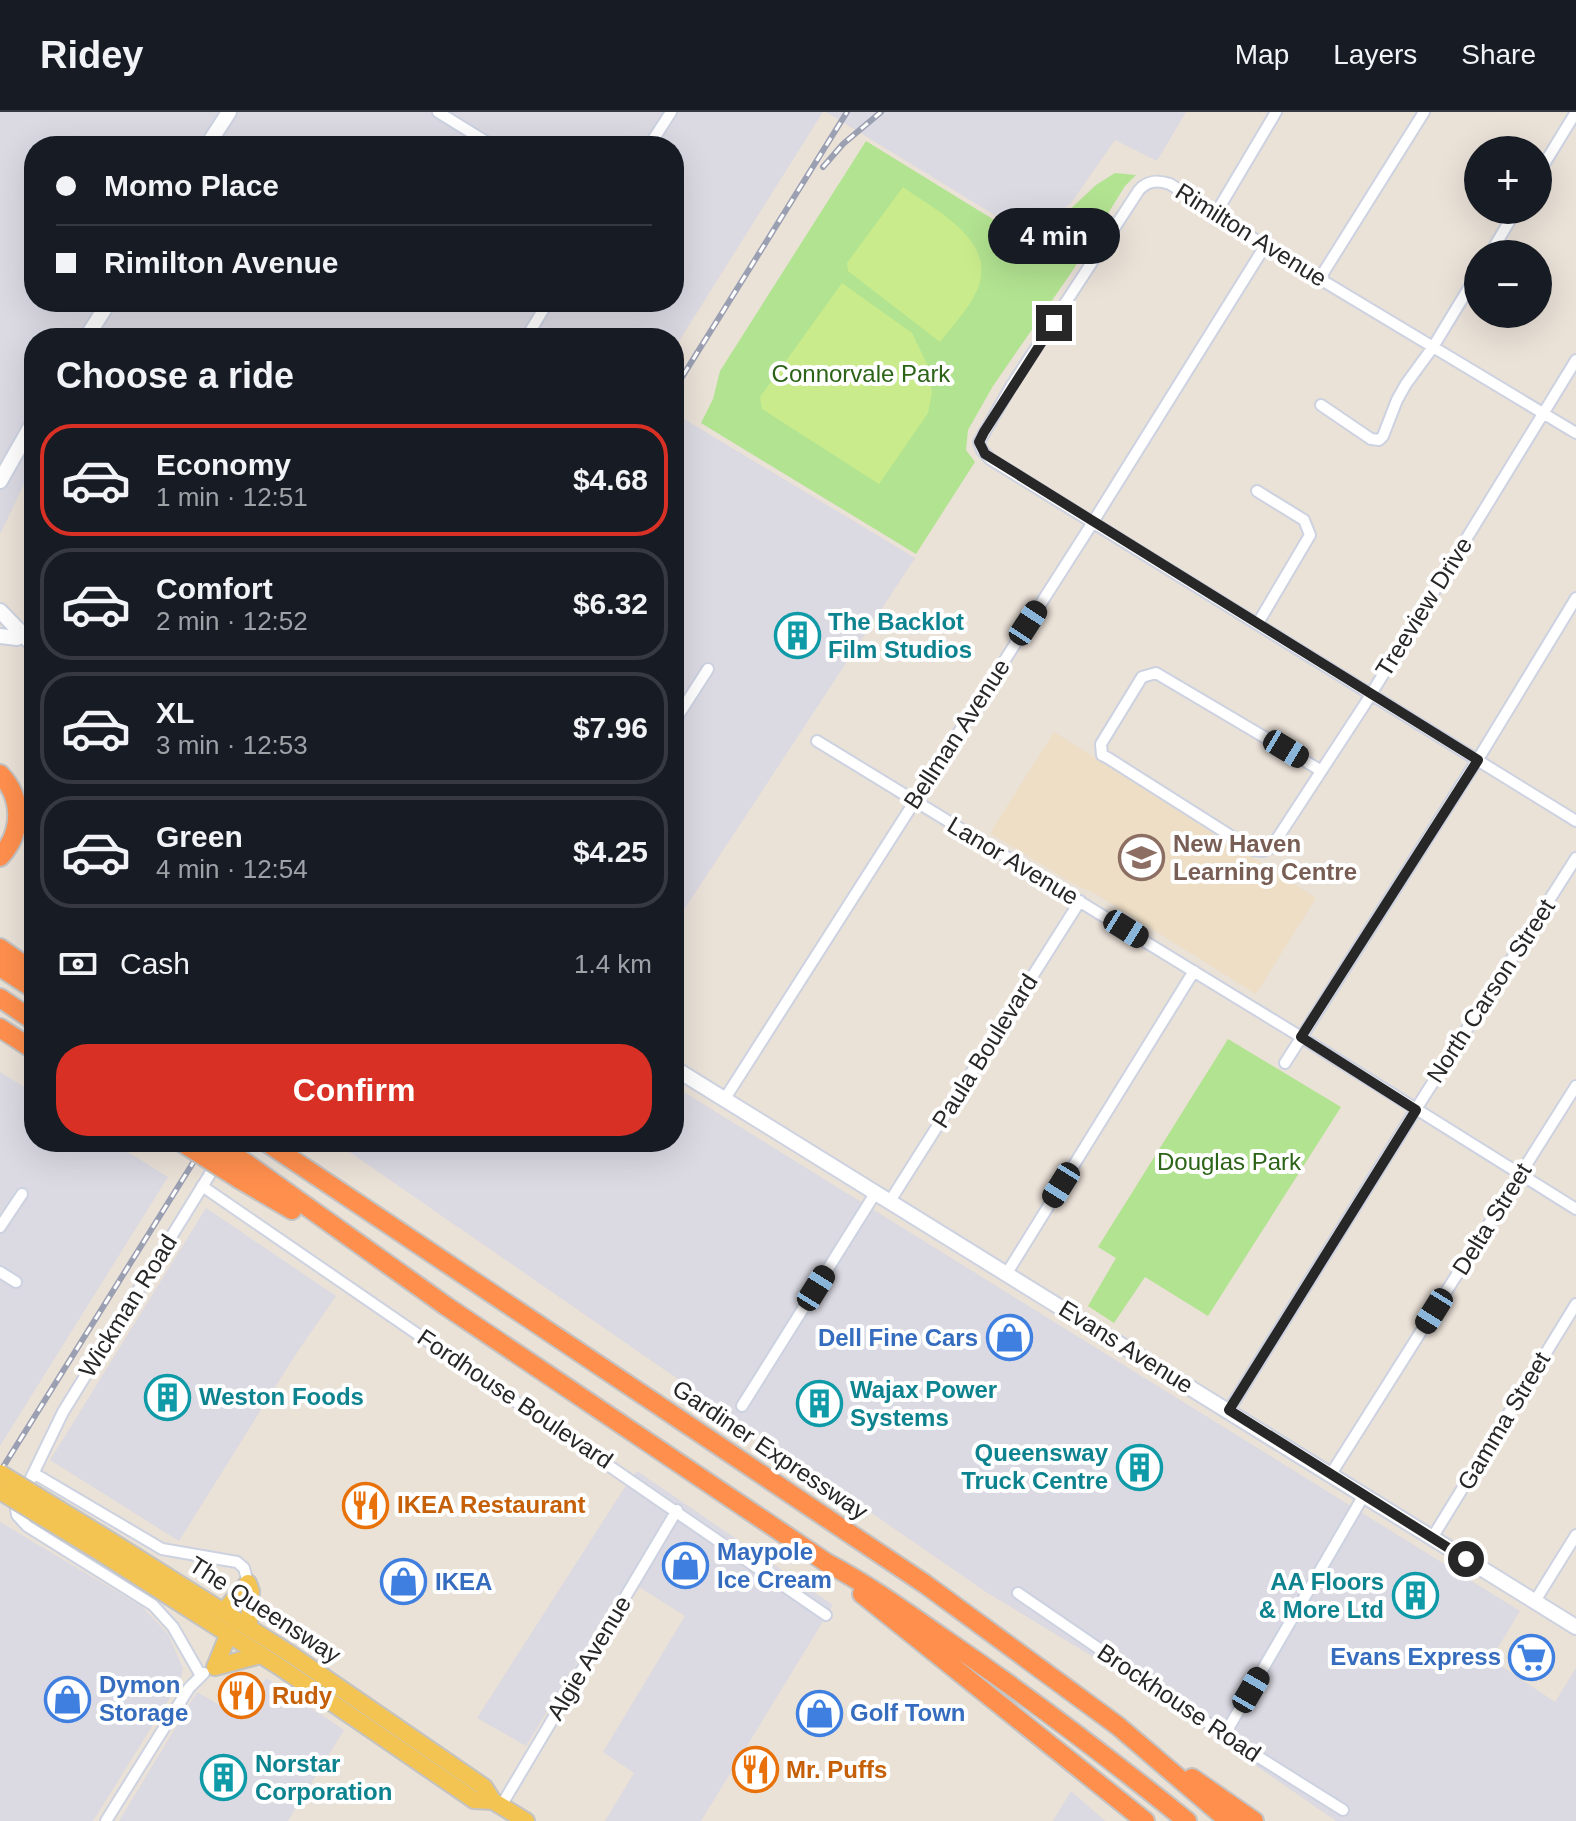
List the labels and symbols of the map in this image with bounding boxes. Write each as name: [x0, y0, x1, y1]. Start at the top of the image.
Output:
street label: Rimilton Avenue: [1171, 177, 1332, 292]
callout: 4 min: [988, 207, 1120, 263]
route end: [1036, 305, 1072, 341]
park label: Connorvale Park: [772, 360, 951, 387]
street label: Treeview Drive: [1370, 532, 1477, 681]
car: [1005, 596, 1051, 650]
place label: The Backlot Film Studios: [828, 608, 972, 663]
building icon: The Backlot Film Studios: [773, 612, 821, 660]
street label: Bellman Avenue: [898, 654, 1015, 814]
car: [1259, 726, 1313, 772]
street label: Lanor Avenue: [943, 811, 1084, 910]
place label: New Haven Learning Centre: [1173, 830, 1357, 885]
school or university icon: New Haven Learning Centre: [1118, 834, 1166, 882]
street label: North Carson Street: [1421, 894, 1560, 1088]
car: [1099, 906, 1153, 952]
street label: Paula Boulevard: [926, 969, 1043, 1133]
park label: Douglas Park: [1157, 1148, 1302, 1175]
car: [1038, 1158, 1084, 1212]
street label: Delta Street: [1447, 1158, 1537, 1280]
street label: Wickman Road: [73, 1230, 182, 1382]
car: [793, 1261, 839, 1315]
car: [1411, 1284, 1457, 1338]
street label: Evans Avenue: [1054, 1295, 1198, 1399]
shop icon: Dell Fine Cars: [985, 1314, 1033, 1362]
street label: Fordhouse Boulevard: [413, 1323, 618, 1474]
place label: Dell Fine Cars: [818, 1324, 978, 1351]
street label: Gamma Street: [1452, 1347, 1555, 1495]
building icon: Weston Foods: [144, 1373, 192, 1421]
street label: Gardiner Expressway: [668, 1374, 873, 1525]
place label: Wajax Power Systems: [850, 1376, 997, 1431]
building icon: Wajax Power Systems: [795, 1380, 843, 1428]
place label: Weston Foods: [199, 1383, 364, 1410]
place label: Queensway Truck Centre: [961, 1439, 1109, 1494]
building icon: Queensway Truck Centre: [1115, 1443, 1163, 1491]
restaurant icon: IKEA Restaurant: [342, 1481, 390, 1529]
place label: IKEA Restaurant: [397, 1491, 585, 1518]
place label: Maypole Ice Cream: [717, 1538, 832, 1593]
route start: [1448, 1541, 1484, 1577]
shop icon: Maypole Ice Cream: [662, 1542, 710, 1590]
street label: The Queensway: [185, 1551, 346, 1668]
shop icon: IKEA: [380, 1558, 428, 1606]
place label: IKEA: [435, 1568, 492, 1595]
place label: AA Floors & More Ltd: [1259, 1568, 1384, 1623]
building icon: AA Floors & More Ltd: [1391, 1572, 1439, 1620]
street label: Algie Avenue: [541, 1591, 636, 1725]
supermarket icon: Evans Express: [1508, 1633, 1556, 1681]
street label: Brockhouse Road: [1093, 1638, 1266, 1767]
place label: Evans Express: [1330, 1643, 1501, 1670]
car: [1229, 1663, 1273, 1717]
place label: Dymon Storage: [99, 1671, 188, 1726]
restaurant icon: Rudy: [217, 1672, 265, 1720]
shop icon: Dymon Storage: [44, 1675, 92, 1723]
place label: Rudy: [272, 1682, 333, 1709]
shop icon: Golf Town: [795, 1689, 843, 1737]
place label: Golf Town: [850, 1699, 966, 1726]
restaurant icon: Mr. Puffs: [731, 1746, 779, 1794]
place label: Norstar Corporation: [255, 1750, 392, 1805]
building icon: Norstar Corporation: [200, 1754, 248, 1802]
place label: Mr. Puffs: [786, 1756, 887, 1783]

